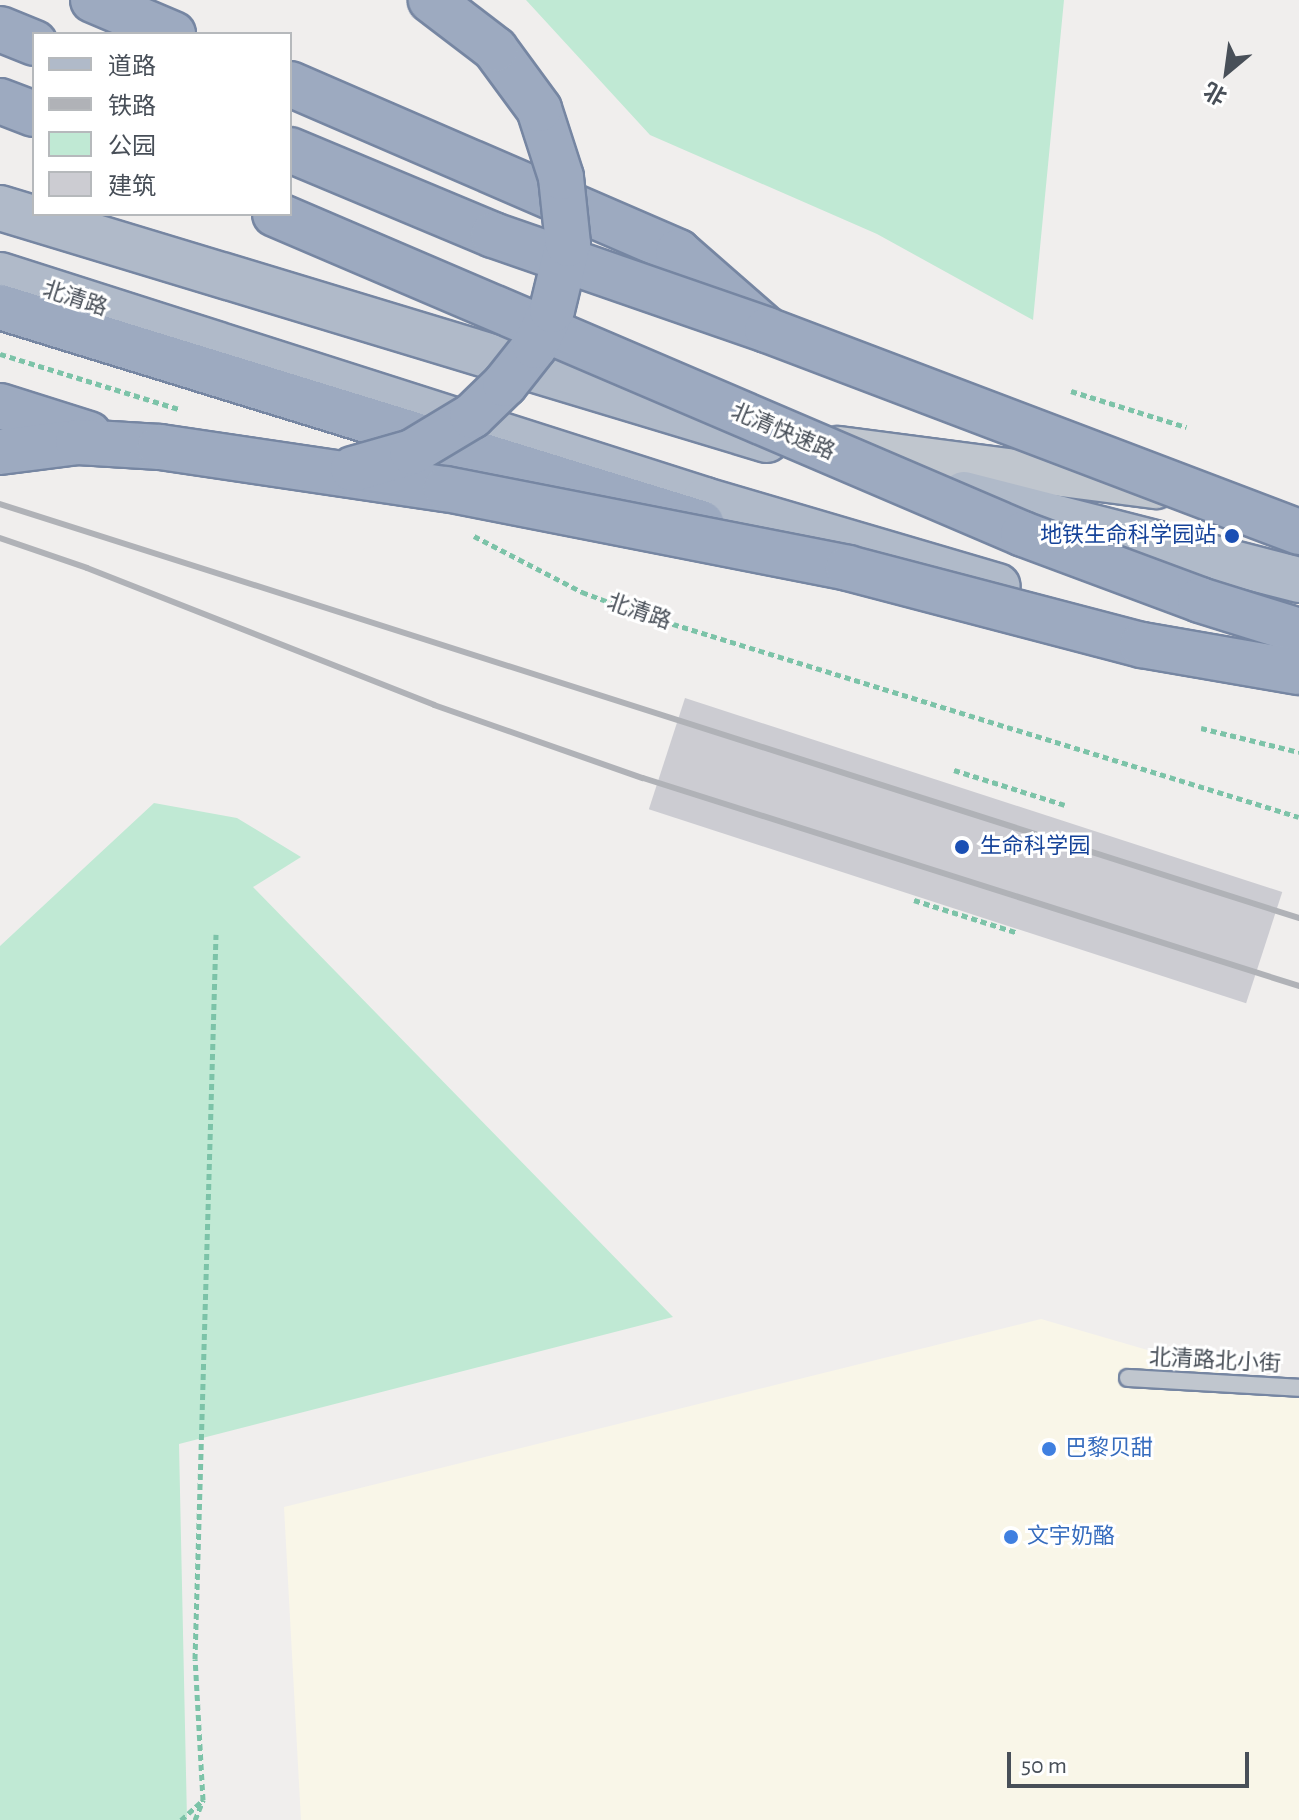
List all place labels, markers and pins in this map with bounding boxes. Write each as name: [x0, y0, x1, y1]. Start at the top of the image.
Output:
place label: 地铁生命科学园站: [1040, 523, 1216, 549]
marker: 地铁生命科学园站: [1223, 527, 1241, 545]
place label: 生命科学园: [980, 834, 1090, 860]
marker: 生命科学园: [951, 836, 973, 858]
place label: 巴黎贝甜: [1065, 1436, 1153, 1462]
marker: 巴黎贝甜: [1040, 1440, 1058, 1458]
place label: 文宇奶酪: [1027, 1524, 1115, 1550]
marker: 文宇奶酪: [1002, 1528, 1020, 1546]

